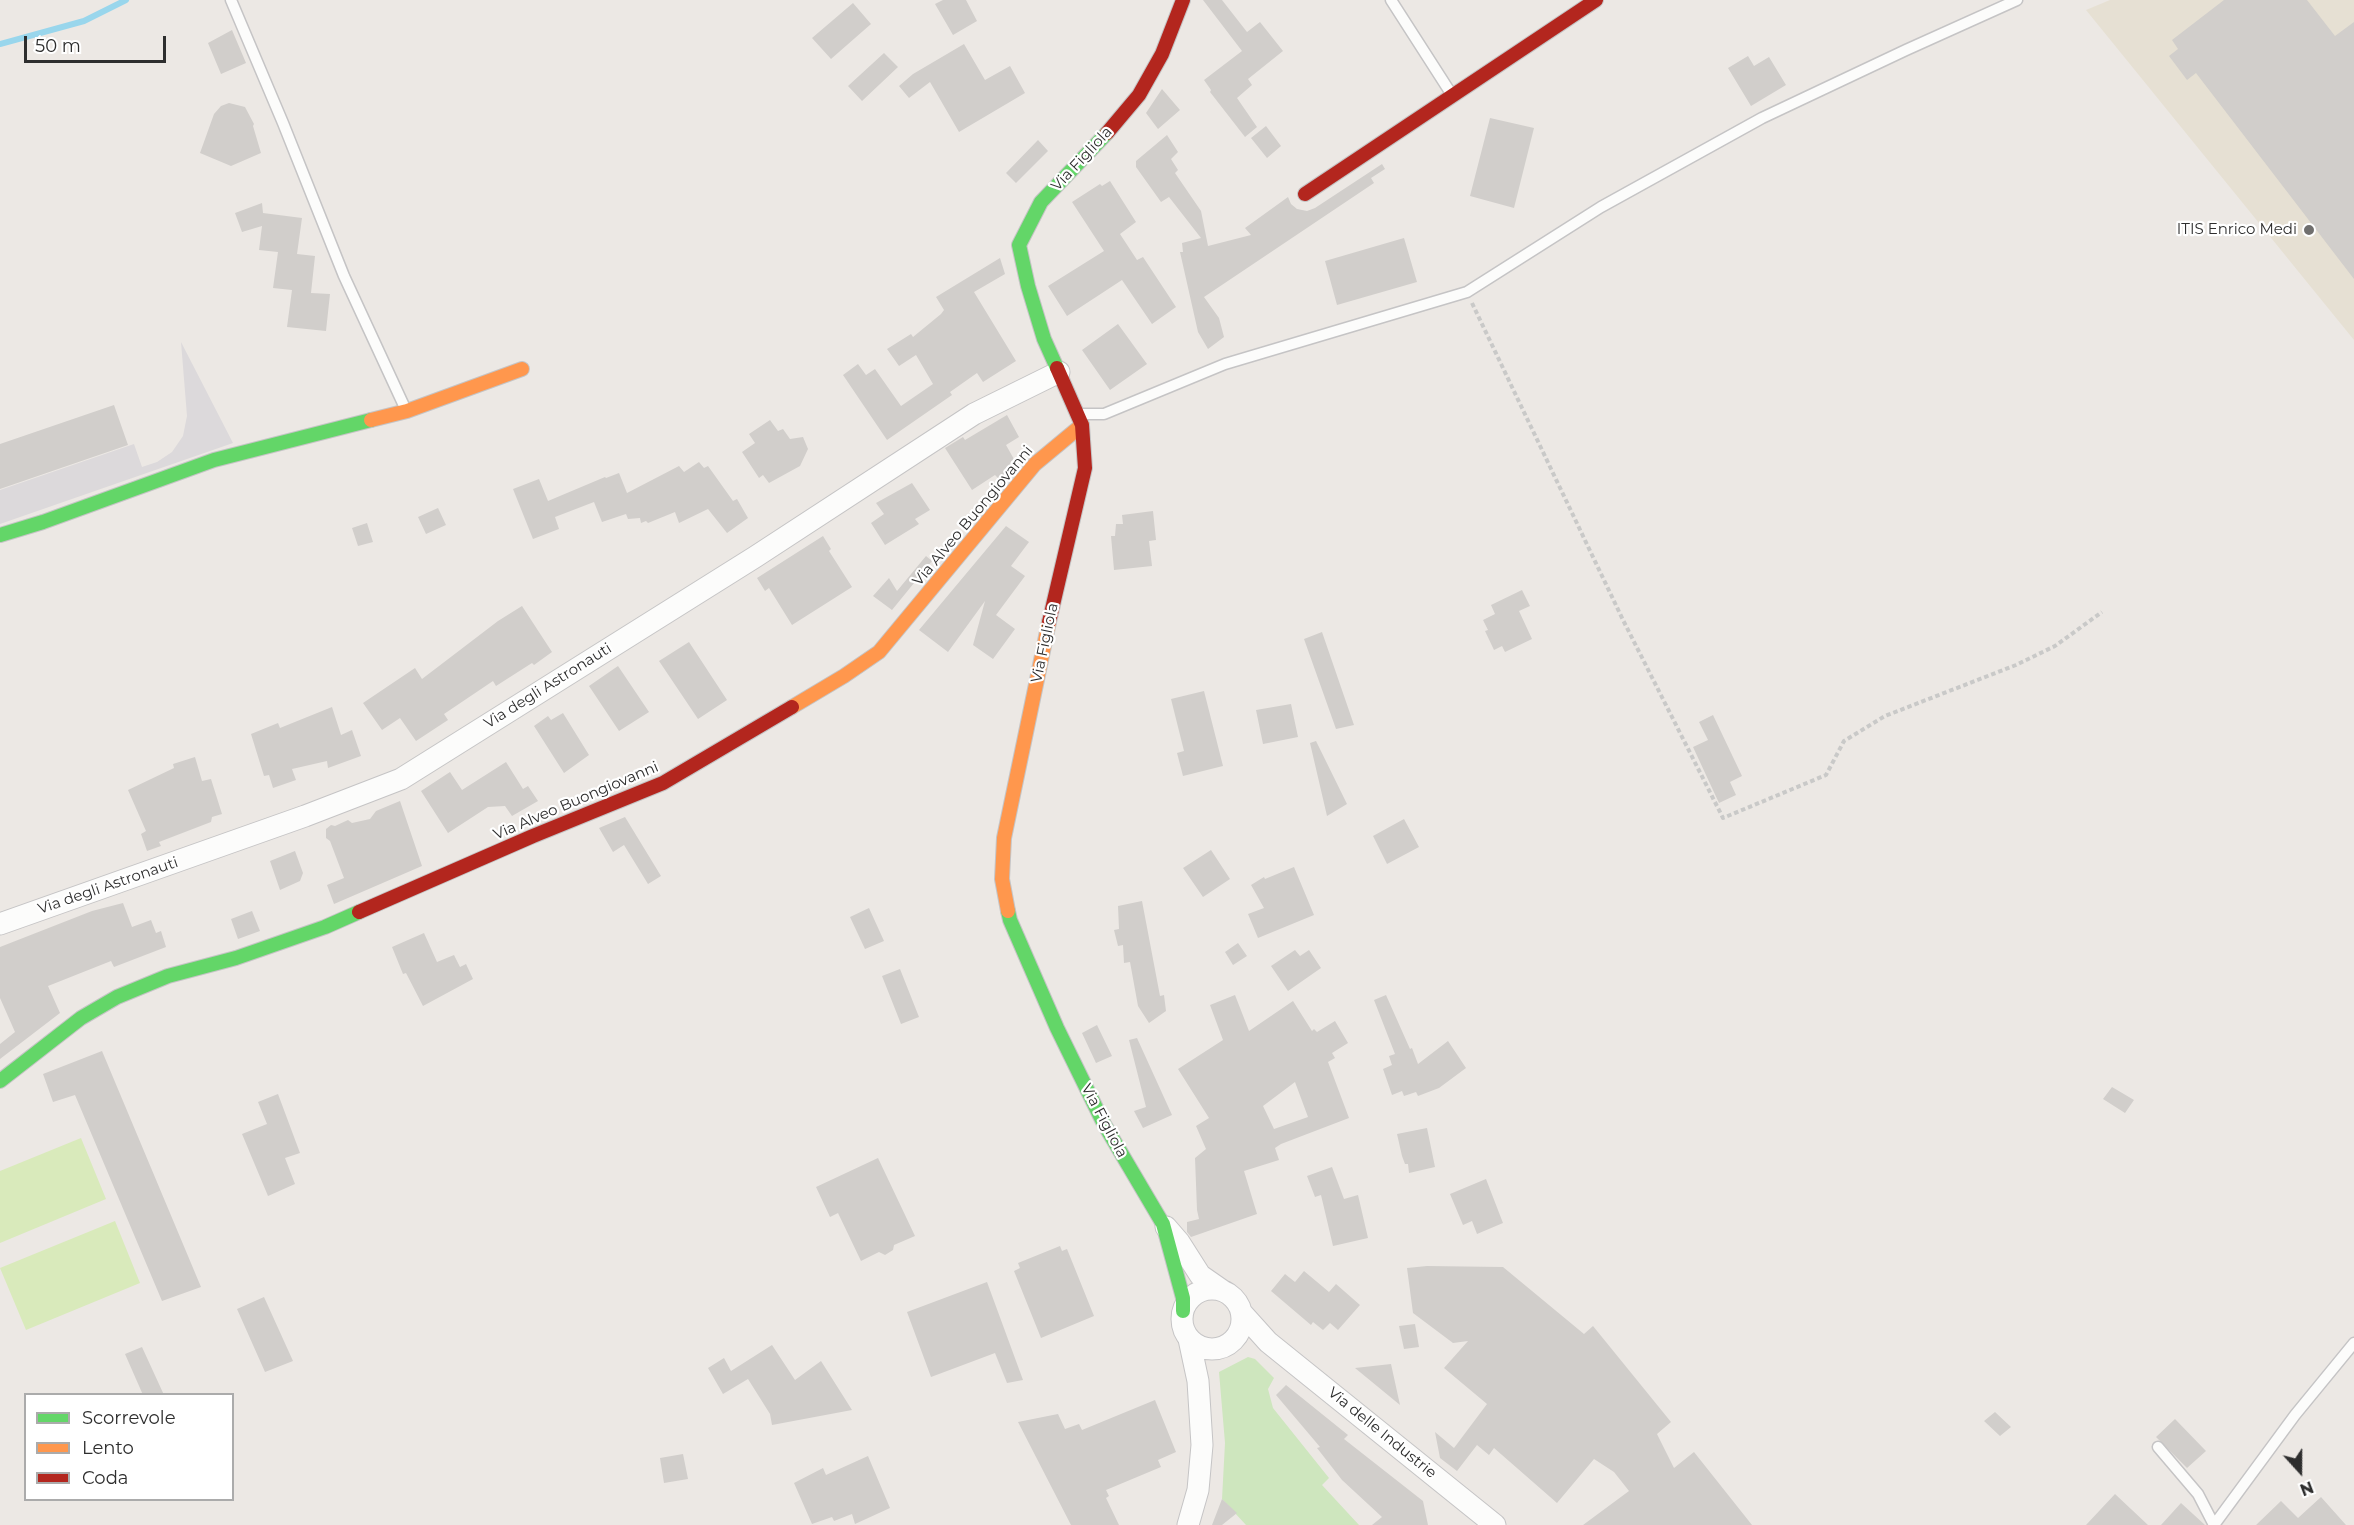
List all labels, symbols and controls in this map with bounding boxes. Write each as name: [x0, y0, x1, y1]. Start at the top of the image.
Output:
scale bar: [27, 24, 170, 62]
text: 50 m: [35, 35, 81, 57]
street label: Via Figliola: [1048, 123, 1116, 195]
place label: ITIS Enrico Medi: [2177, 221, 2297, 239]
marker: ITIS Enrico Medi: [2302, 223, 2316, 237]
street label: Via Alveo Buongiovanni: [909, 442, 1037, 590]
street label: Via Figliola: [1028, 601, 1062, 685]
street label: Via degli Astronauti: [481, 639, 615, 733]
street label: Via Alveo Buongiovanni: [491, 758, 661, 844]
street label: Via degli Astronauti: [36, 854, 180, 918]
street label: Via Figliola: [1077, 1081, 1131, 1161]
street label: Via delle Industrie: [1324, 1384, 1440, 1482]
legend: [24, 1393, 234, 1501]
text: Scorrevole: [82, 1407, 176, 1429]
text: Lento: [82, 1437, 134, 1459]
north arrow: [2270, 1441, 2330, 1501]
text: Coda: [82, 1467, 128, 1489]
text: N: [2297, 1477, 2316, 1499]

